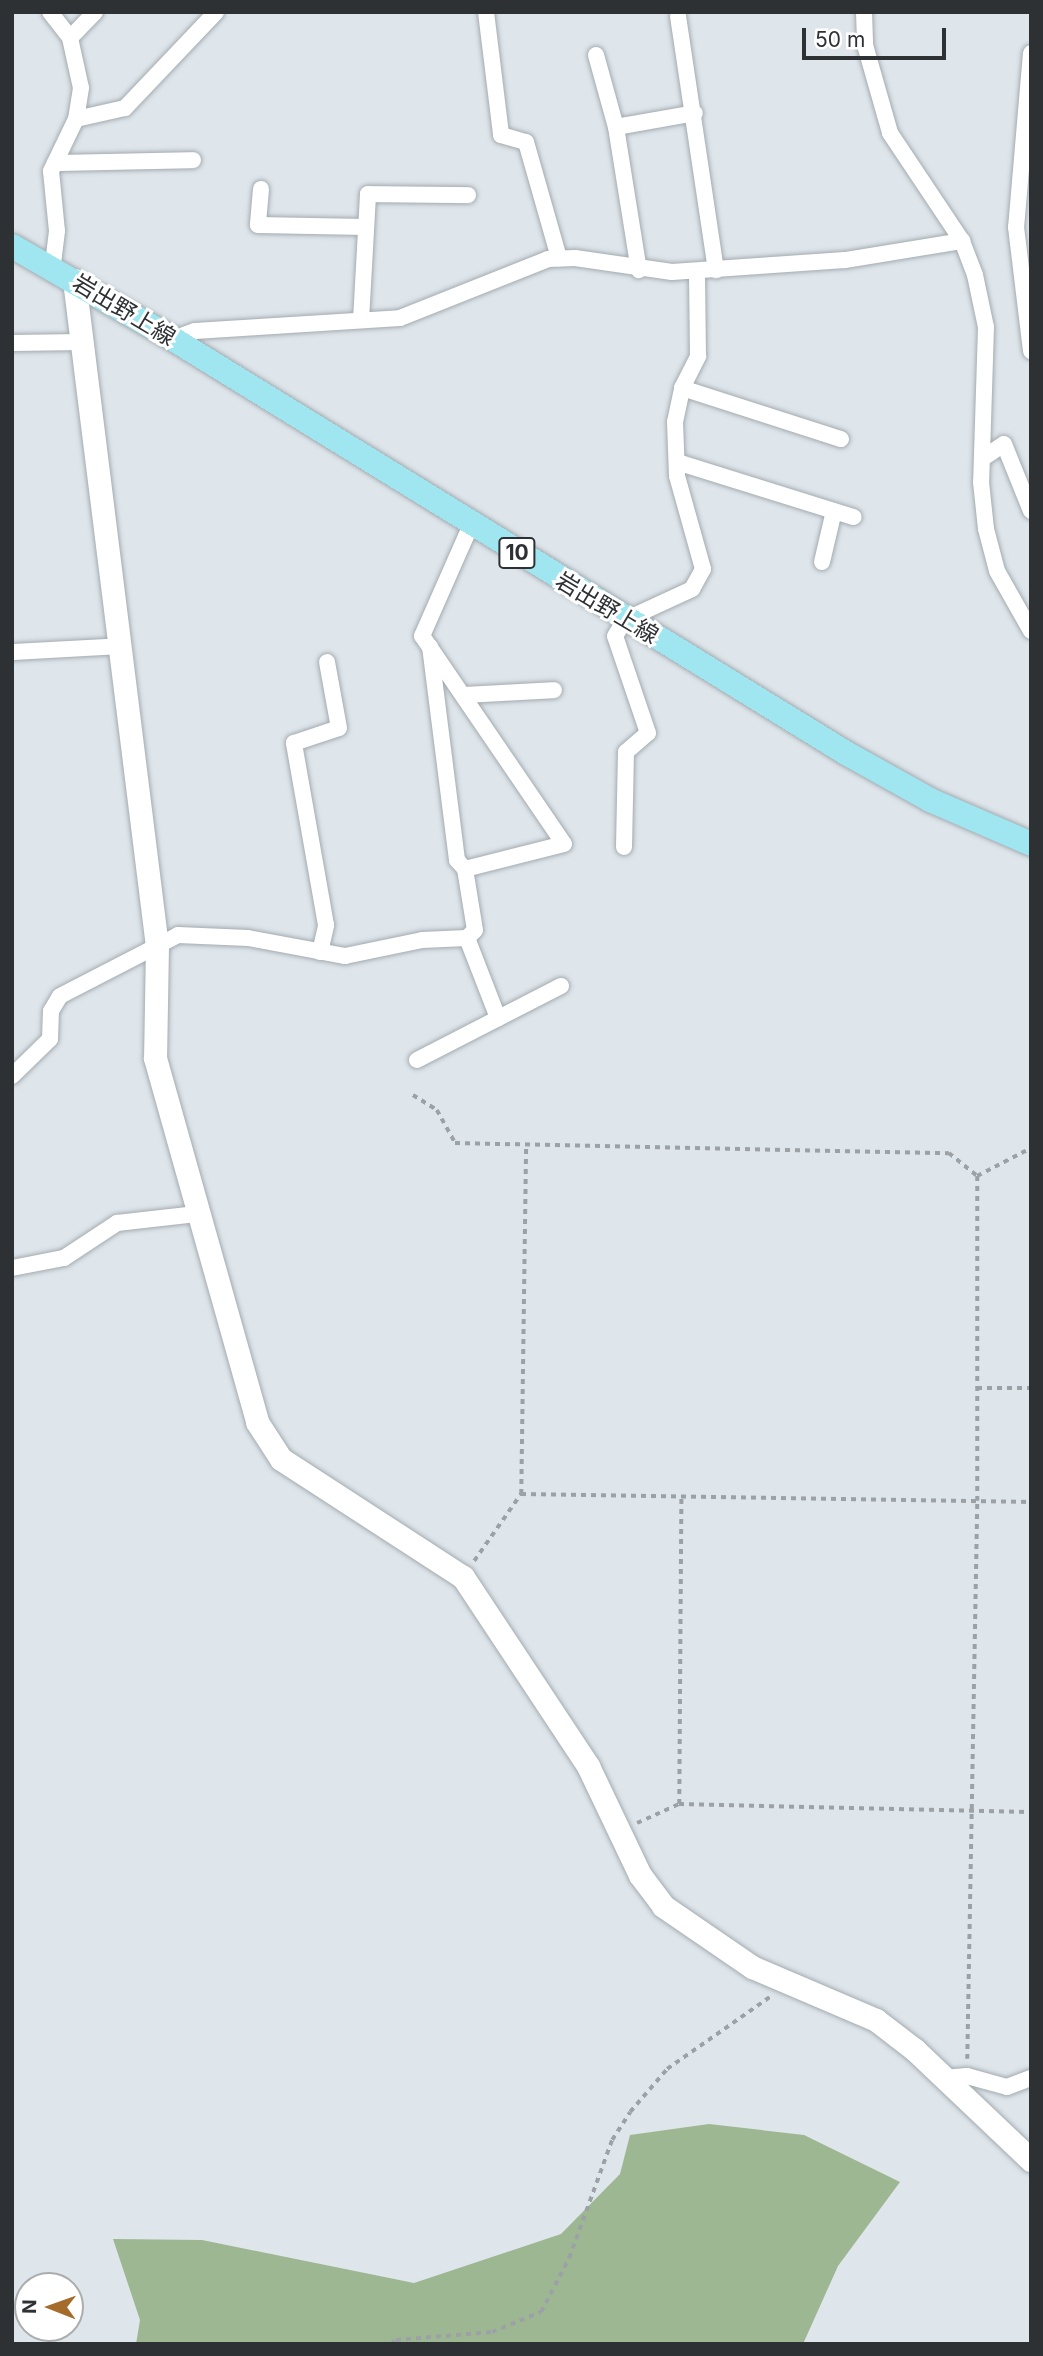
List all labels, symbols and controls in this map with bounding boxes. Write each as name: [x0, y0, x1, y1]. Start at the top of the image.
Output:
scale bar: [805, 14, 948, 58]
text: 50 m: [815, 27, 865, 52]
street label: 岩出野上線: [68, 269, 180, 351]
road number: 10: [498, 536, 536, 570]
street label: 岩出野上線: [551, 567, 663, 649]
north arrow: [14, 2272, 84, 2342]
text: N: [18, 2299, 41, 2314]

